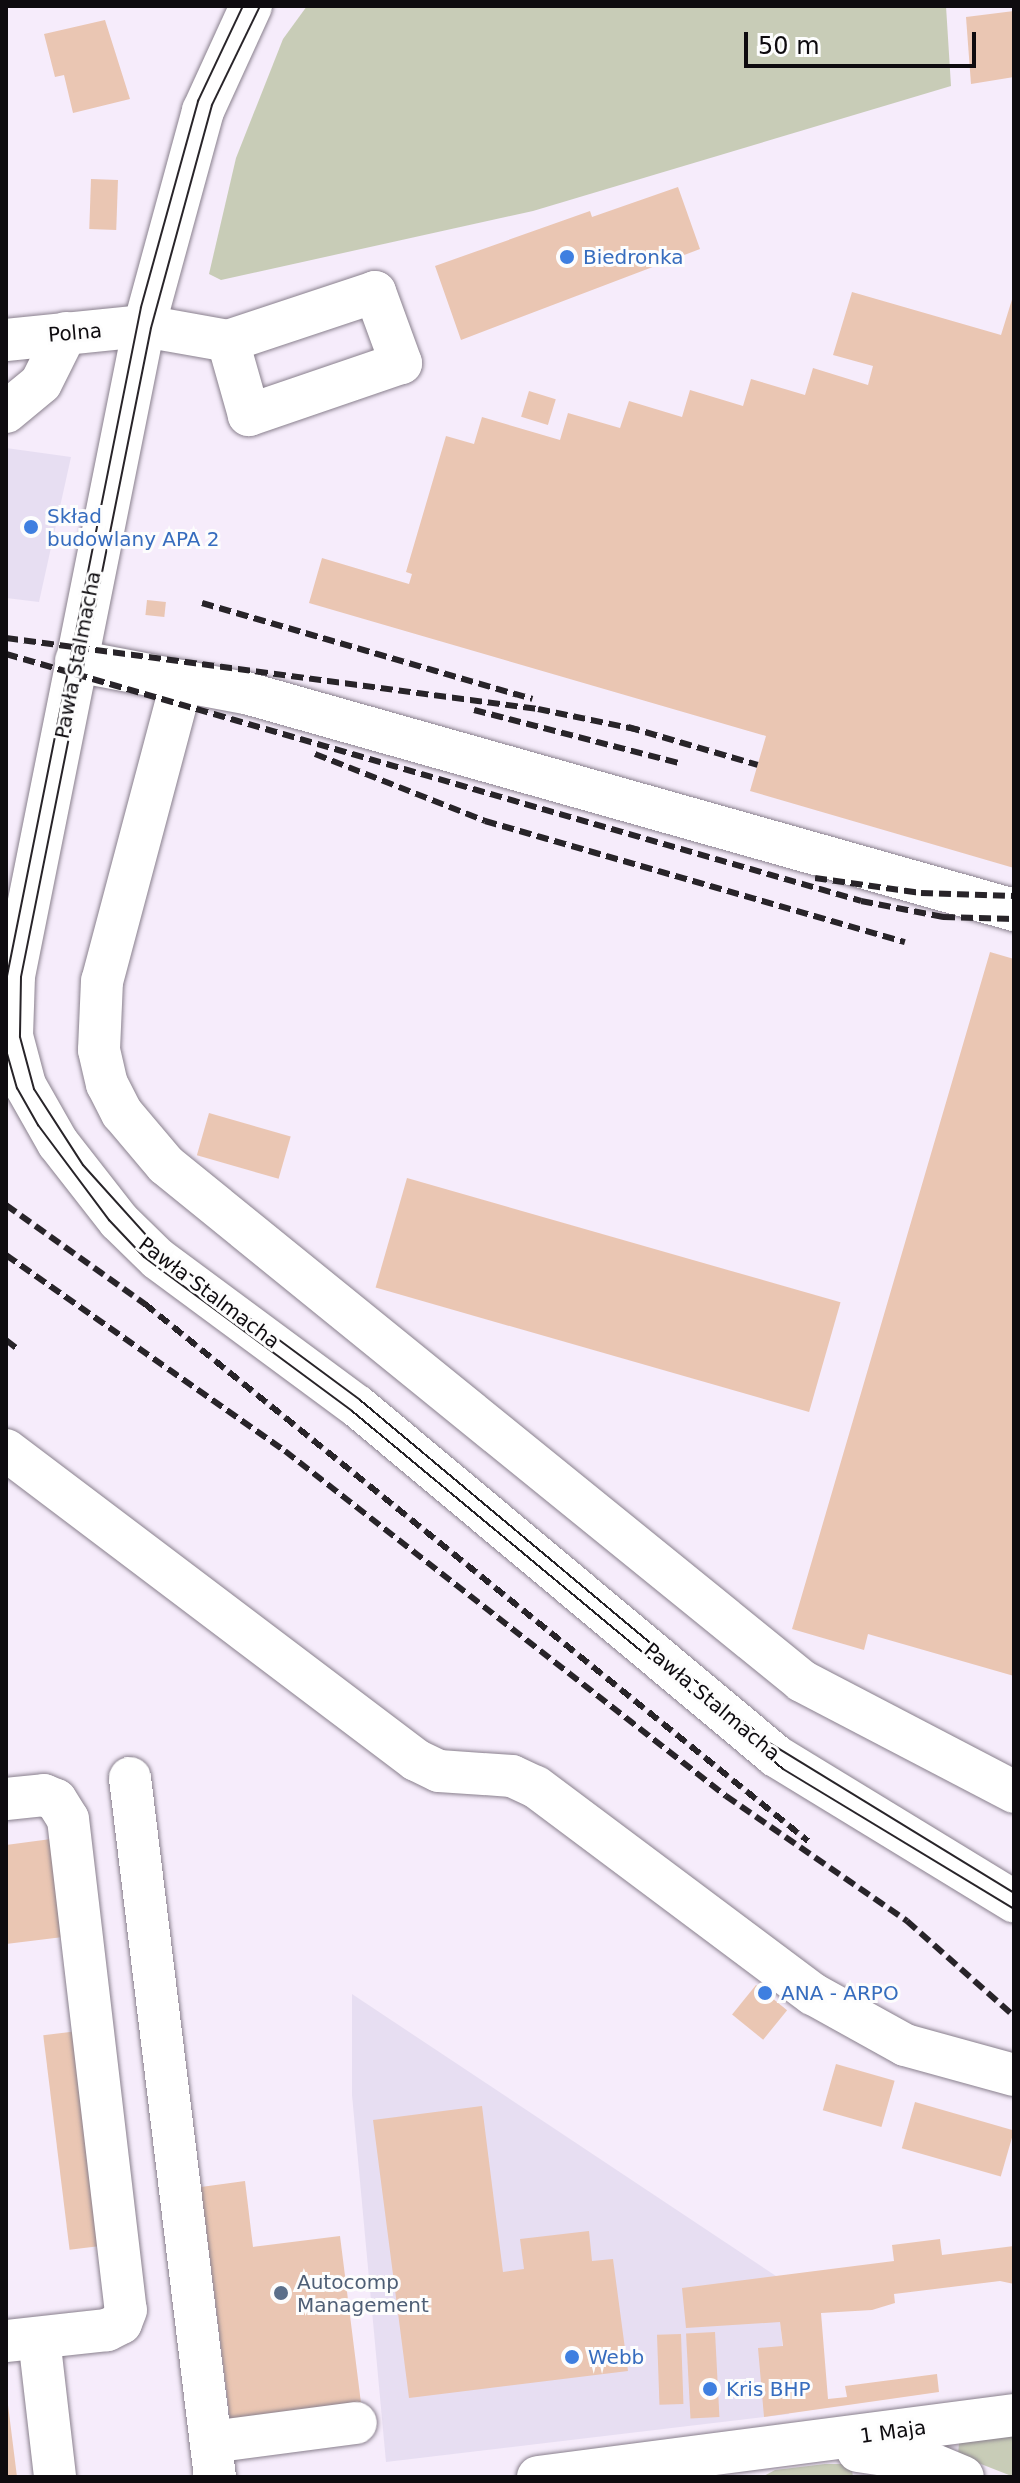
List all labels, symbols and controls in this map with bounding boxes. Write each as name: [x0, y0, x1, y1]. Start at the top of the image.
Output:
scale bar: [748, 16, 980, 66]
text: 50 m: [758, 32, 820, 60]
place label: Biedronka: [583, 245, 683, 269]
marker: Biedronka: [558, 248, 576, 266]
street label: Polna: [47, 319, 103, 347]
place label: Skład budowlany APA 2: [47, 504, 220, 551]
marker: Skład budowlany APA 2: [22, 518, 40, 536]
street label: Pawła Stalmacha: [50, 569, 106, 741]
street label: Pawła Stalmacha: [134, 1232, 284, 1354]
street label: Pawła Stalmacha: [639, 1638, 785, 1766]
place label: ANA - ARPO: [781, 1981, 899, 2005]
marker: ANA - ARPO: [756, 1984, 774, 2002]
place label: Autocomp Management: [297, 2270, 429, 2317]
marker: Autocomp Management: [272, 2284, 290, 2302]
place label: Webb: [588, 2345, 644, 2369]
marker: Webb: [563, 2348, 581, 2366]
place label: Kris BHP: [726, 2377, 810, 2401]
marker: Kris BHP: [701, 2380, 719, 2398]
street label: 1 Maja: [858, 2415, 928, 2449]

